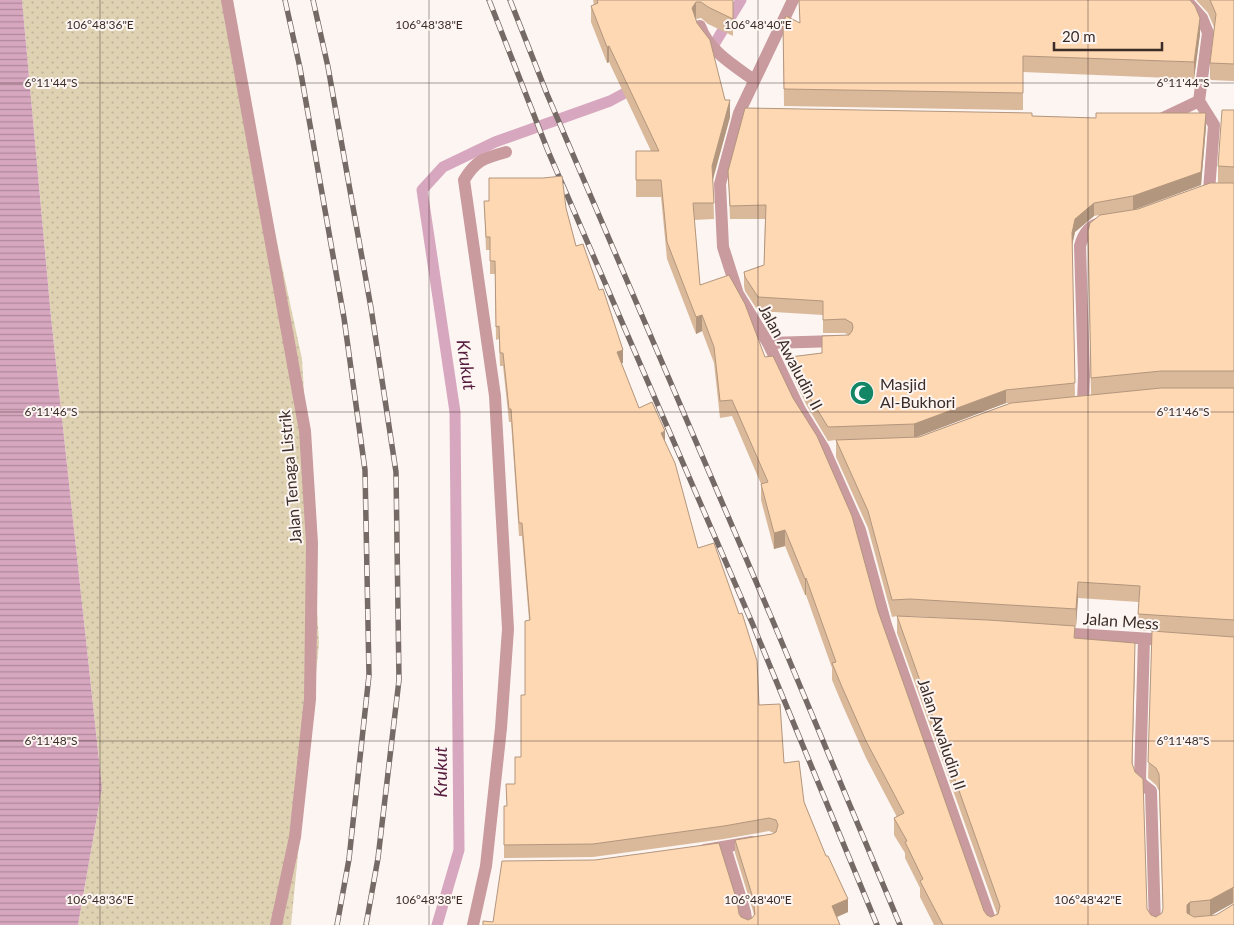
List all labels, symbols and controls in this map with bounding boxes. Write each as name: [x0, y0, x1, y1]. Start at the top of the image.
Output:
text: 106°48'36"E: [66, 17, 134, 32]
text: 106°48'38"E: [395, 17, 463, 32]
text: 106°48'40"E: [724, 17, 792, 32]
scale bar: [1054, 20, 1162, 52]
text: 20 m: [1062, 27, 1096, 45]
text: 6°11'44"S: [24, 75, 78, 90]
text: 6°11'44"S: [1156, 75, 1210, 90]
street label: Jalan Awaludin II: [756, 301, 827, 413]
water label: Krukut: [453, 338, 482, 392]
place label: Masjid Al-Bukhori: [880, 374, 955, 411]
mosque icon: Masjid Al-Bukhori: [849, 380, 875, 406]
text: 6°11'46"S: [24, 404, 78, 419]
text: 6°11'46"S: [1156, 404, 1210, 419]
street label: Jalan Tenaga Listrik: [274, 408, 305, 545]
street label: Jalan Mess: [1082, 608, 1160, 633]
street label: Jalan Awaludin II: [914, 675, 970, 792]
text: 6°11'48"S: [24, 733, 78, 748]
text: 6°11'48"S: [1156, 733, 1210, 748]
water label: Krukut: [429, 746, 451, 798]
text: 106°48'36"E: [66, 892, 134, 907]
text: 106°48'38"E: [395, 892, 463, 907]
text: 106°48'40"E: [724, 892, 792, 907]
text: 106°48'42"E: [1054, 892, 1122, 907]

